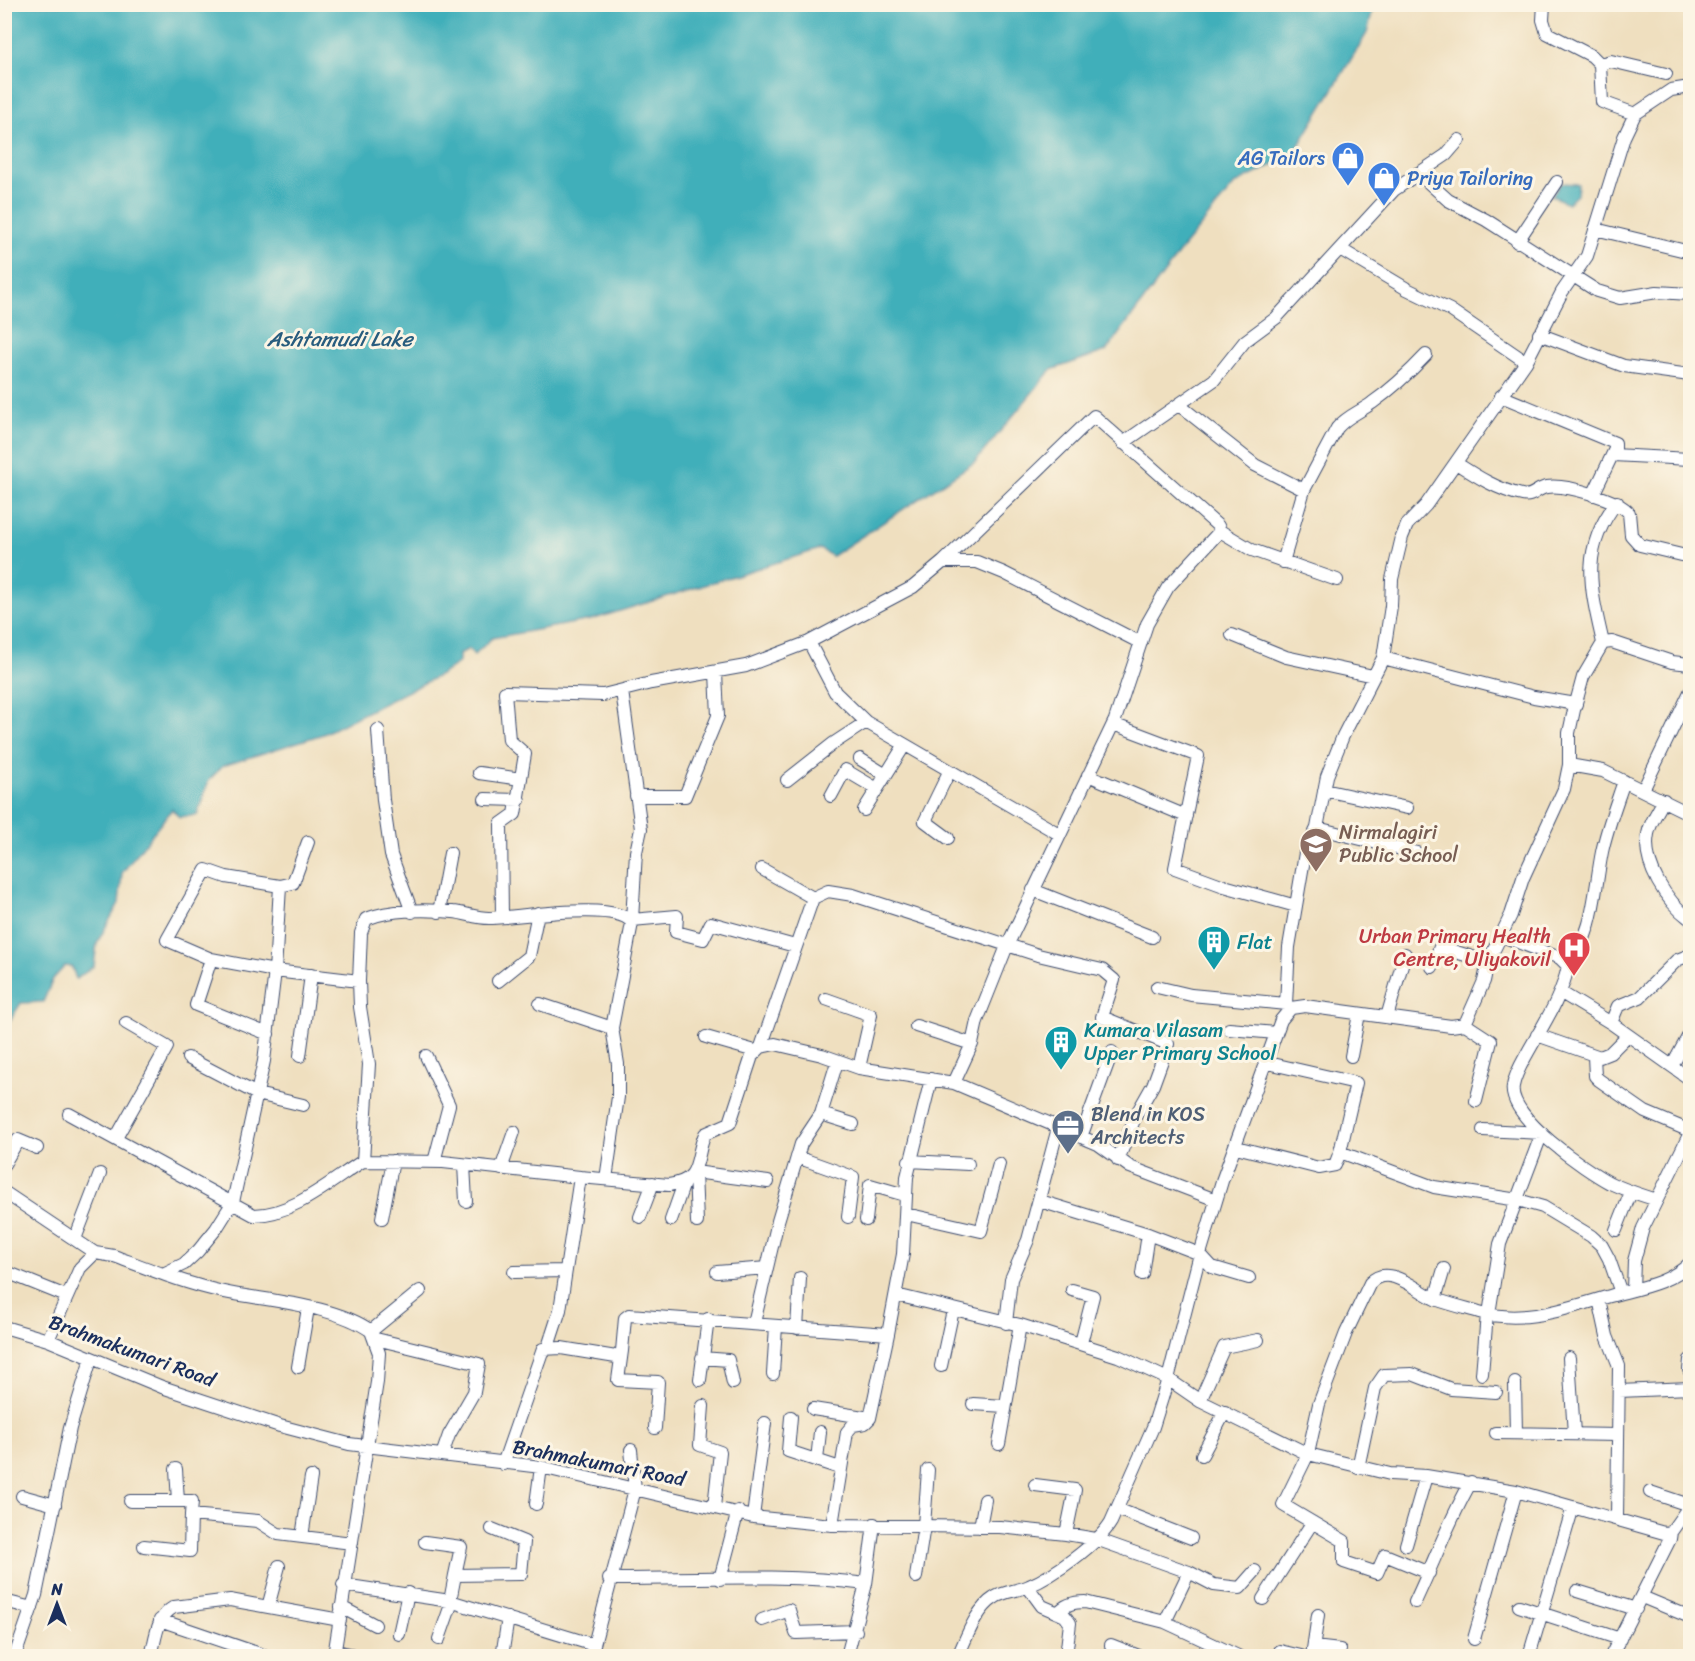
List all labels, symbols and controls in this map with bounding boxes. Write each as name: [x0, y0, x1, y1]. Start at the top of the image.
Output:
shop icon: AG Tailors: [1330, 140, 1366, 187]
place label: AG Tailors: [1237, 141, 1326, 176]
shop icon: Priya Tailoring: [1366, 160, 1402, 207]
place label: Priya Tailoring: [1407, 161, 1533, 196]
water label: Ashtamudi Lake: [266, 320, 415, 358]
place label: Nirmalagiri Public School: [1339, 815, 1458, 873]
school or university icon: Nirmalagiri Public School: [1298, 826, 1334, 873]
place label: Urban Primary Health Centre, Uliyakovil: [1359, 919, 1552, 977]
building icon: Flat: [1196, 924, 1232, 971]
place label: Flat: [1237, 925, 1273, 960]
hospital icon: Urban Primary Health Centre, Uliyakovil: [1556, 930, 1592, 977]
place label: Kumara Vilasam Upper Primary School: [1084, 1013, 1277, 1071]
building icon: Kumara Vilasam Upper Primary School: [1043, 1024, 1079, 1071]
place label: Blend in KOS Architects: [1090, 1097, 1206, 1155]
office icon: Blend in KOS Architects: [1050, 1108, 1086, 1155]
street label: Brahmakumari Road: [44, 1305, 222, 1398]
street label: Brahmakumari Road: [510, 1429, 690, 1497]
north arrow: [27, 1574, 87, 1634]
text: N: [50, 1575, 63, 1604]

